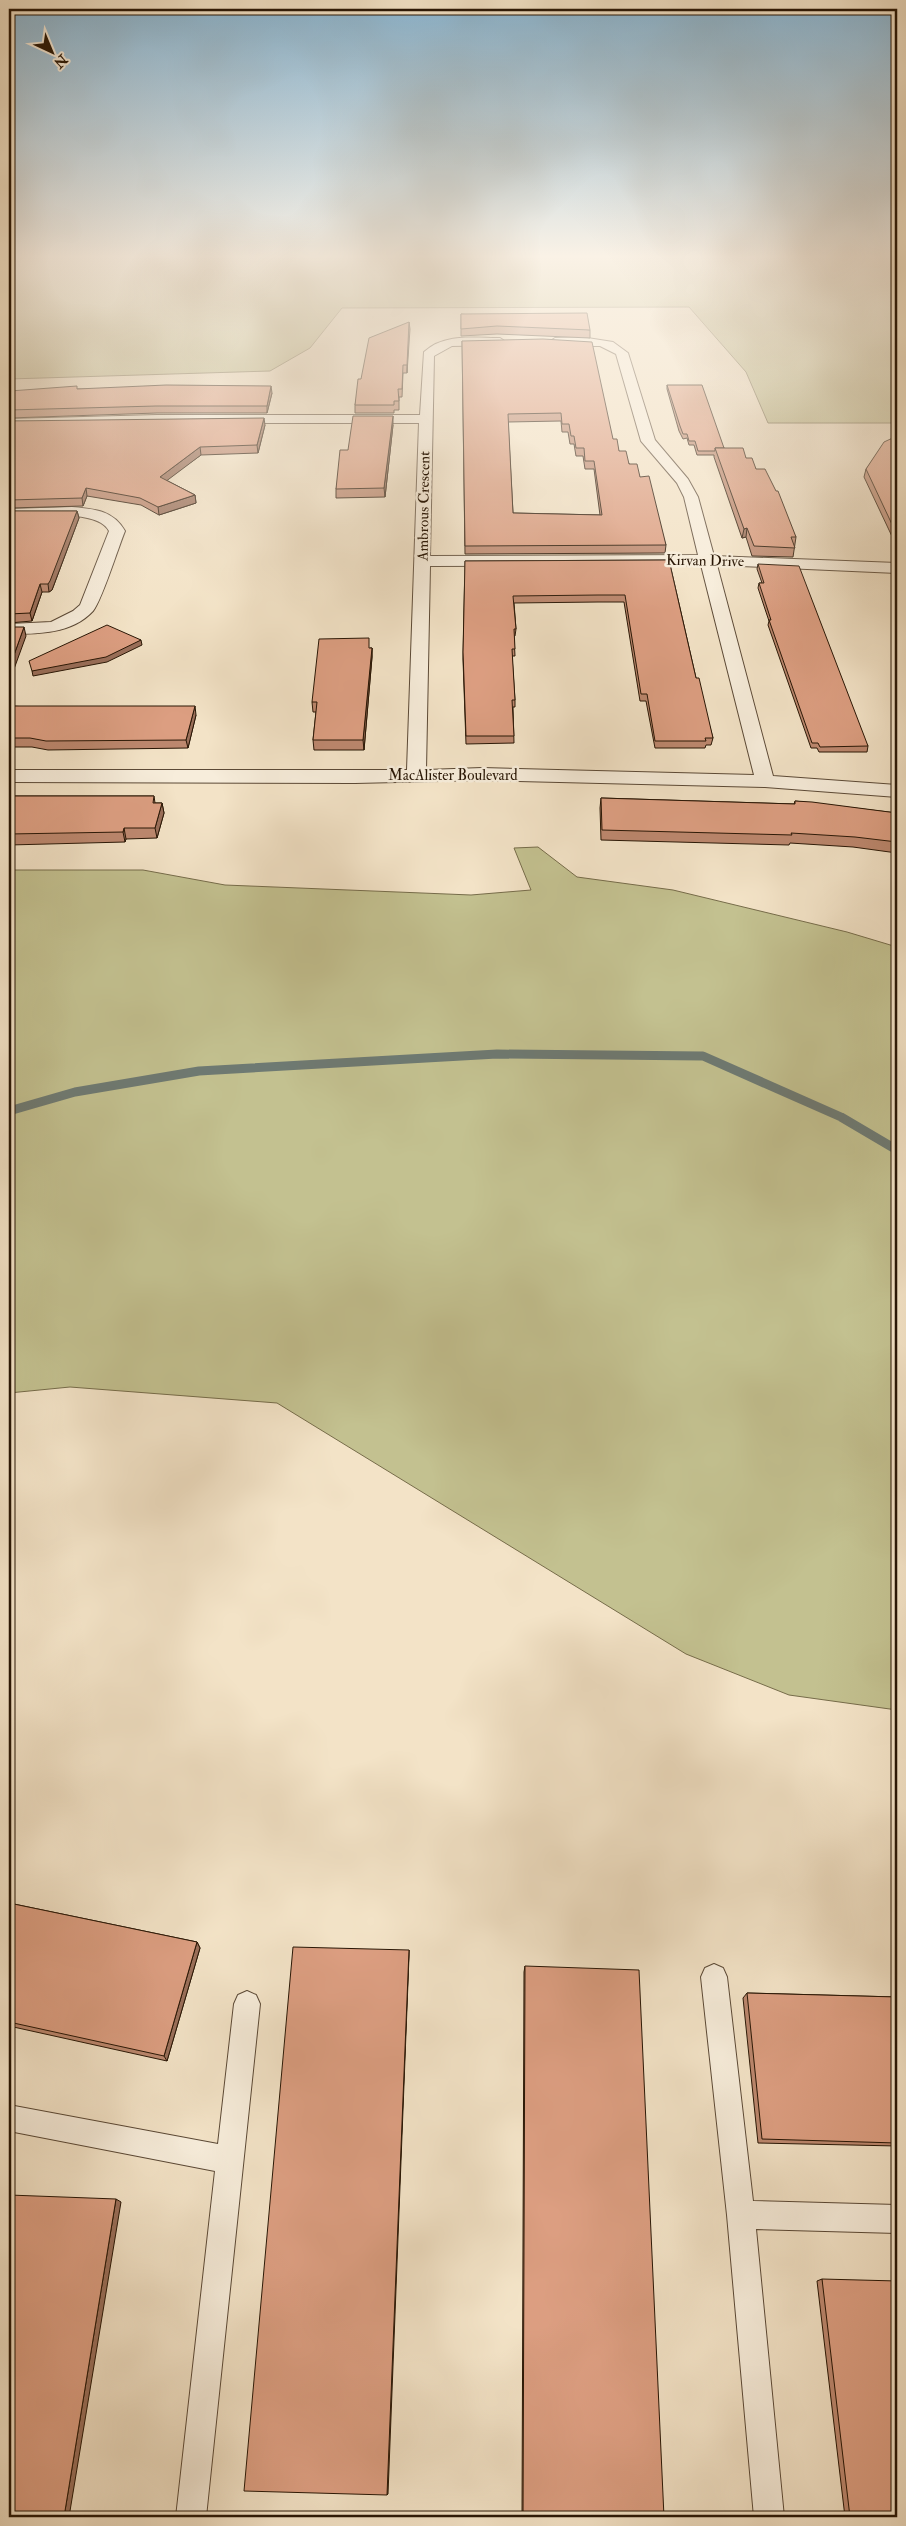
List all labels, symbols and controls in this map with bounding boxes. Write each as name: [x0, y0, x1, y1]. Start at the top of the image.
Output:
north arrow: [28, 28, 78, 78]
text: N: [50, 50, 72, 72]
street label: Ambrous Crescent: [414, 451, 434, 562]
street label: Kirvan Drive: [666, 551, 744, 571]
street label: MacAlister Boulevard: [388, 766, 518, 785]

